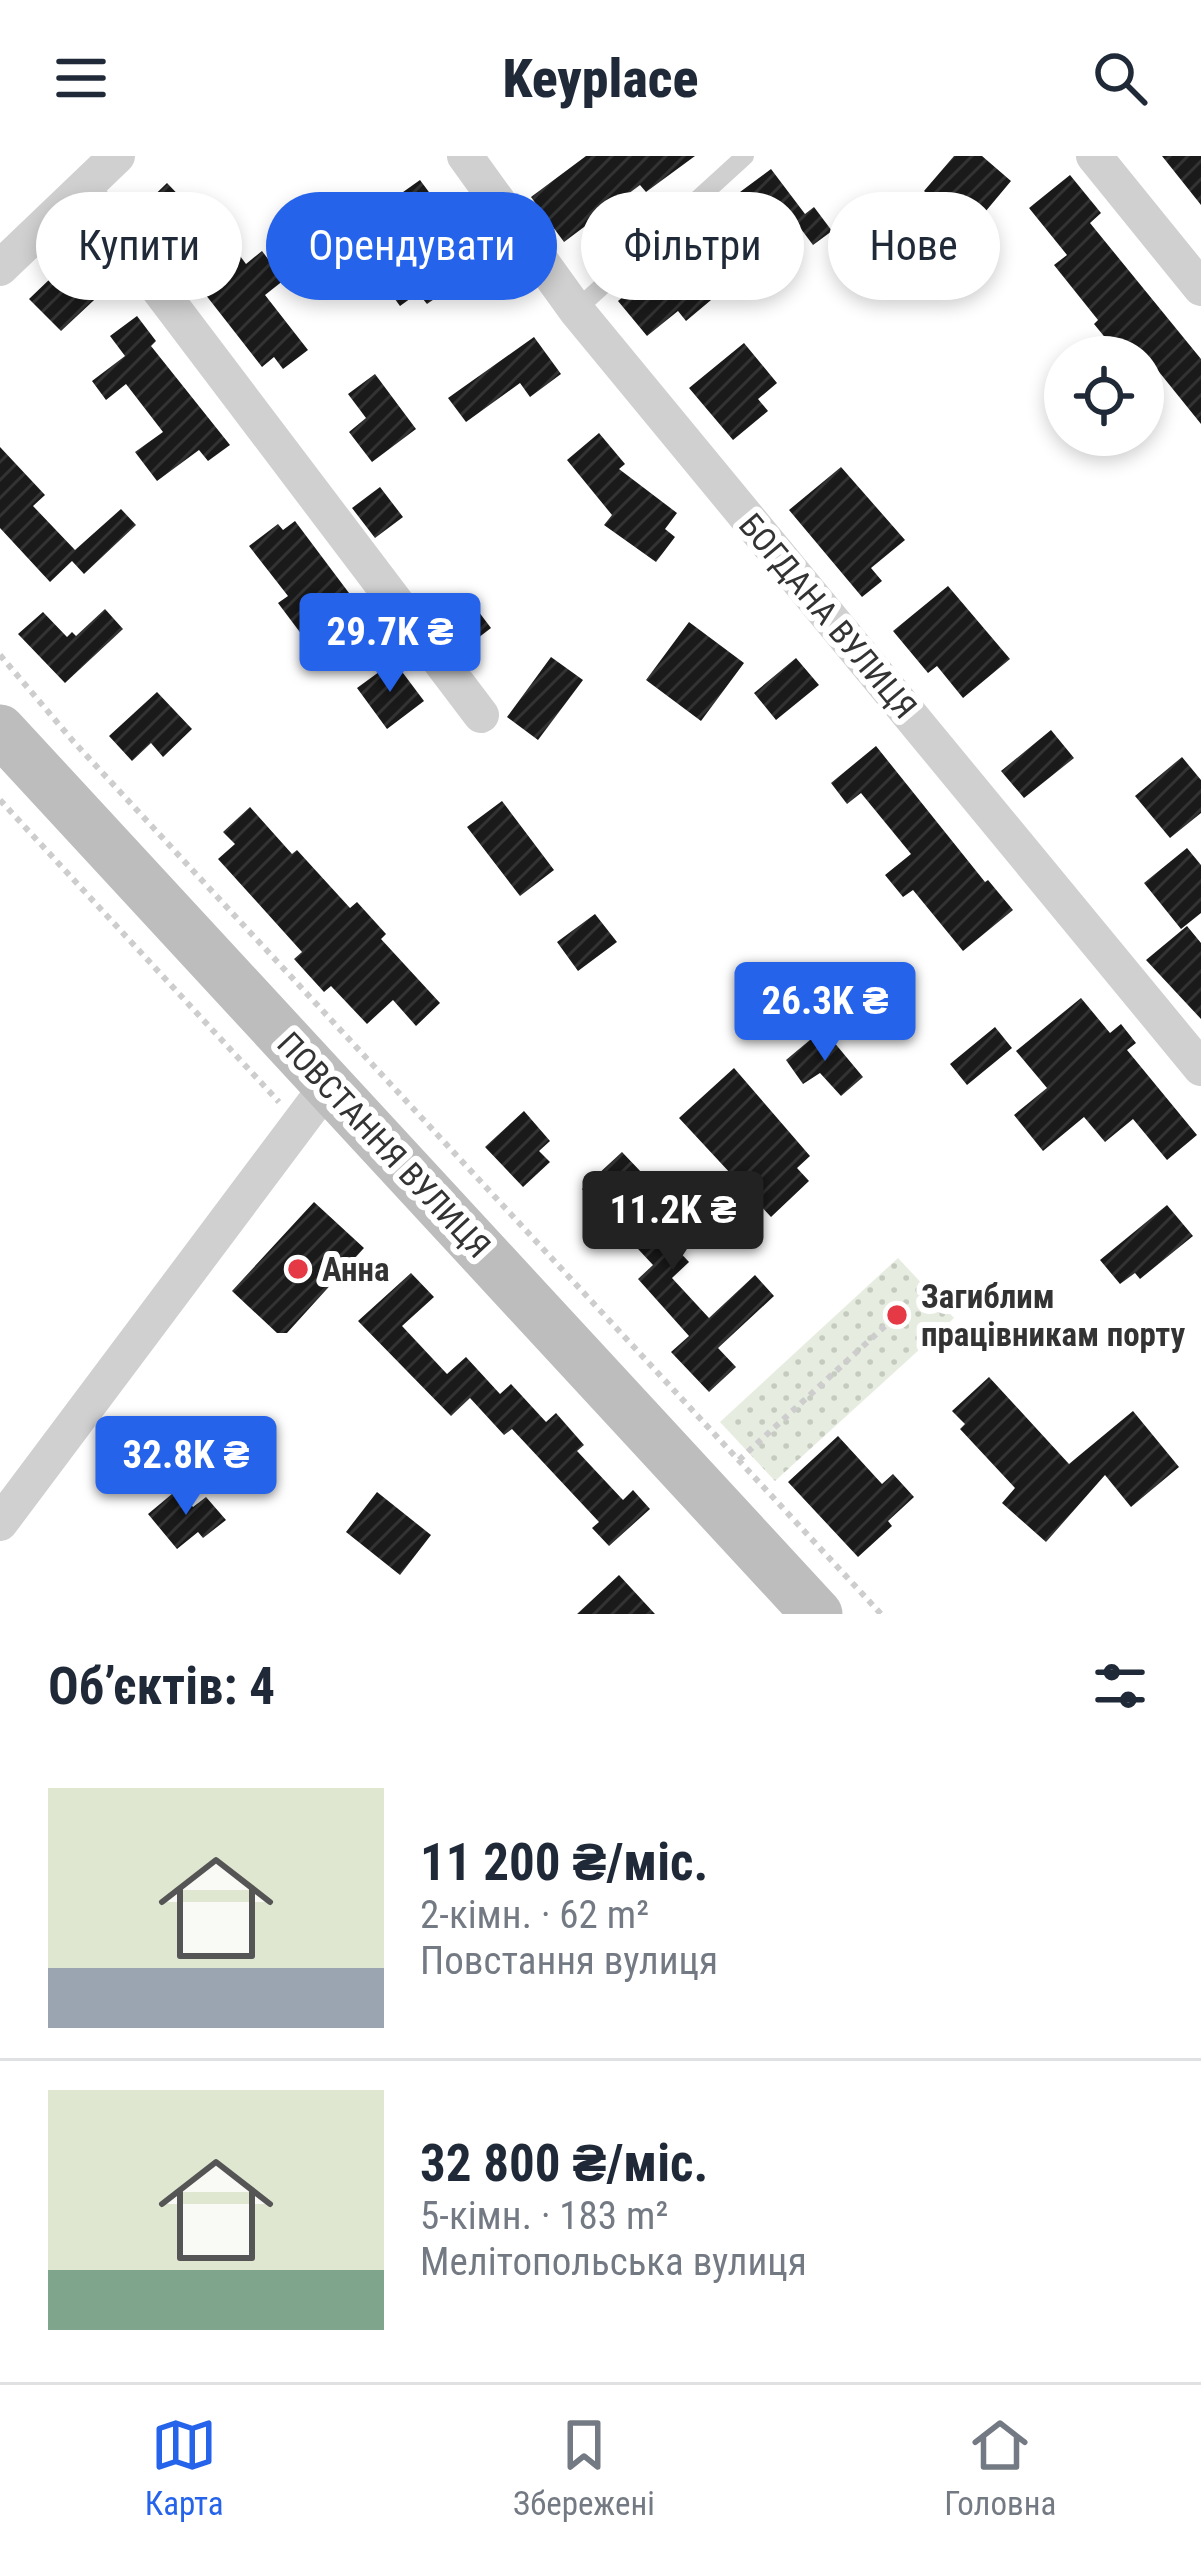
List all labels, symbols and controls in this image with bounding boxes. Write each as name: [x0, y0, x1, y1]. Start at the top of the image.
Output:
icon: menu: [48, 45, 114, 111]
icon: search: [1087, 45, 1153, 111]
text: Keyplace: [502, 47, 699, 110]
chip: Купити: [36, 192, 242, 300]
chip: Орендувати: [266, 192, 557, 300]
chip: Фільтри: [581, 192, 804, 300]
chip: Нове: [828, 192, 1000, 300]
map controls: [1044, 336, 1164, 456]
button: locate: [1044, 336, 1164, 456]
street label: БОГДАНА ВУЛИЦЯ: [731, 506, 925, 726]
pin: 29.7K ₴: [279, 593, 501, 695]
text: 29.7K ₴: [326, 609, 454, 655]
pin: 26.3K ₴: [714, 962, 936, 1064]
text: 26.3K ₴: [761, 978, 889, 1024]
street label: ПОВСТАННЯ ВУЛИЦЯ: [269, 1024, 499, 1266]
pin: 11.2K ₴: [562, 1171, 784, 1273]
text: 11.2K ₴: [609, 1187, 737, 1233]
place label: Анна: [322, 1250, 389, 1289]
marker: Анна: [285, 1256, 311, 1282]
place label: Загиблим працівникам порту: [921, 1277, 1185, 1354]
marker: Загиблим працівникам порту: [884, 1302, 910, 1328]
pin: 32.8K ₴: [75, 1416, 297, 1518]
text: 32.8K ₴: [122, 1432, 250, 1478]
icon: filters: [1087, 1653, 1153, 1719]
text: Об’єктів: 4: [48, 1657, 275, 1716]
text: 11 200 ₴/міс.: [420, 1833, 708, 1892]
icon: home: [144, 1836, 288, 1980]
text: 2-кімн. · 62 m²: [420, 1892, 649, 1938]
text: Повстання вулиця: [420, 1938, 718, 1984]
text: 32 800 ₴/міс.: [420, 2134, 708, 2193]
icon: home: [144, 2138, 288, 2282]
text: 5-кімн. · 183 m²: [420, 2193, 668, 2239]
text: Мелітопольська вулиця: [420, 2239, 807, 2285]
tab: Карта: [145, 2412, 224, 2523]
tab: Збережені: [513, 2412, 655, 2523]
tab: Головна: [944, 2412, 1056, 2523]

